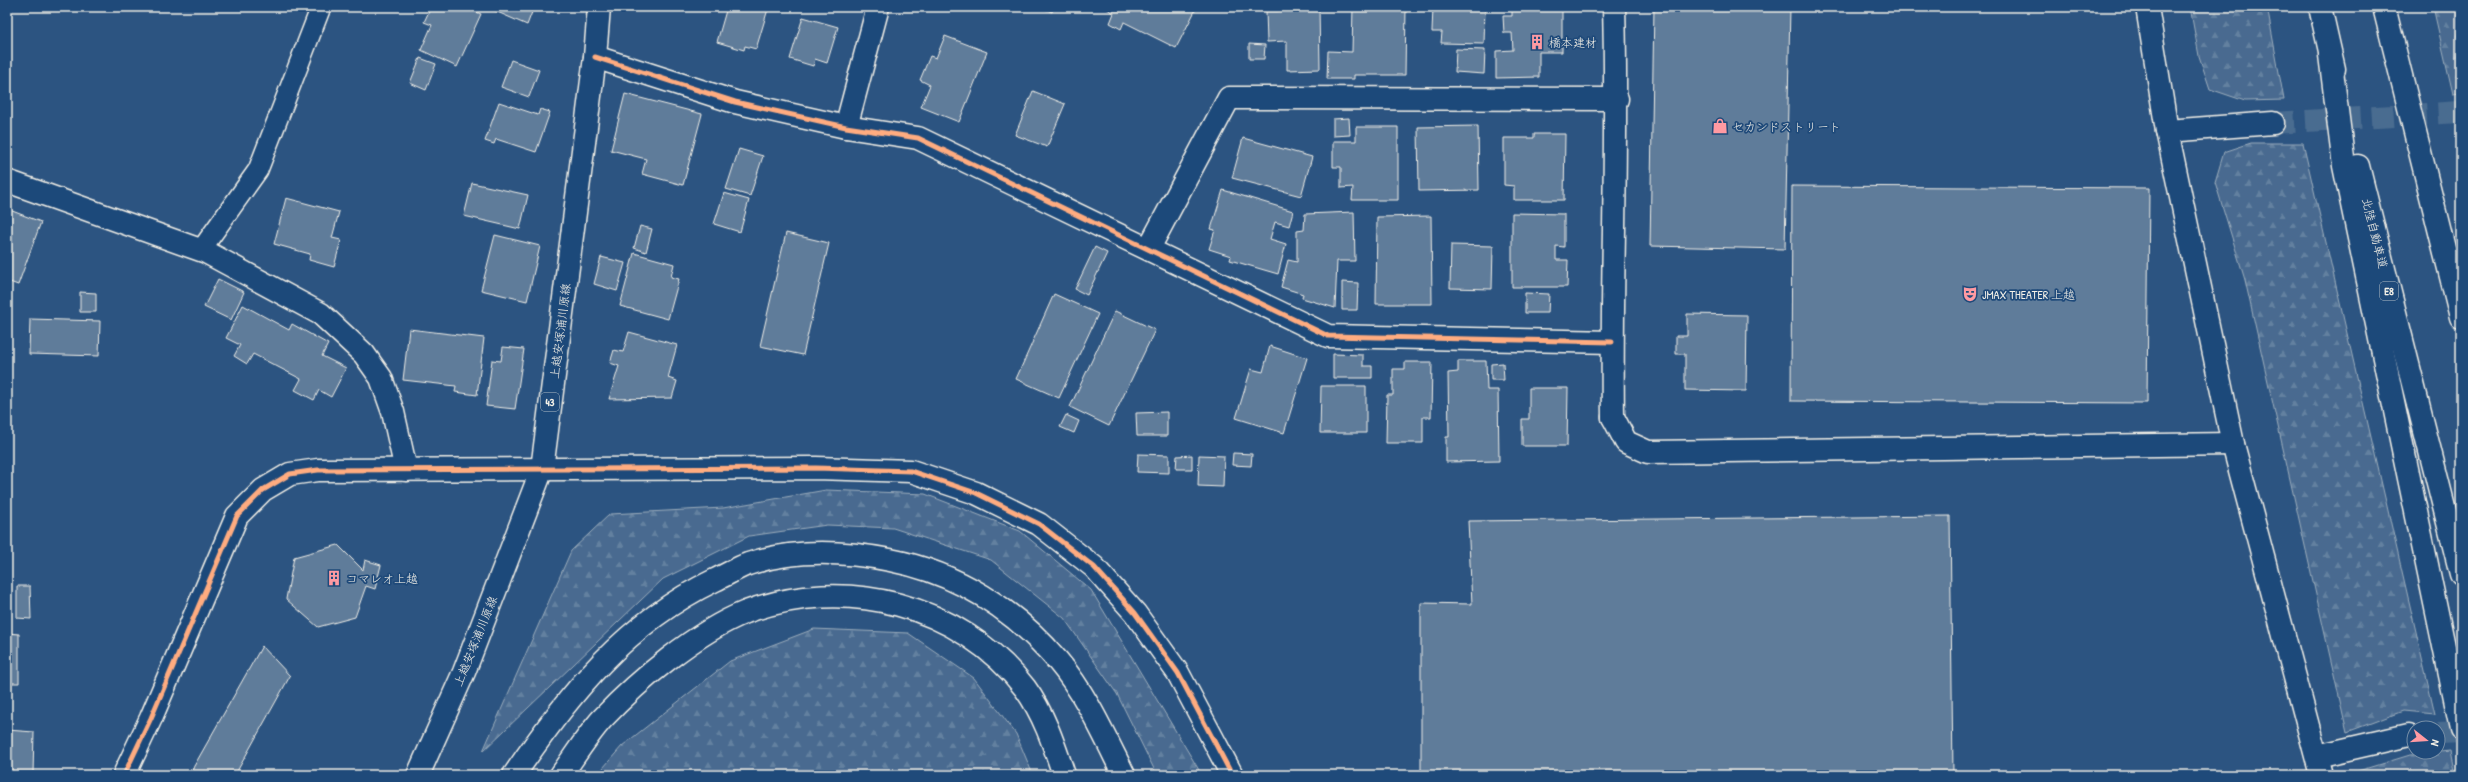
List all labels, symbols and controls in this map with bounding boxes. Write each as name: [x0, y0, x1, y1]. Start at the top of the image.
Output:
building icon: 橋本建材: [1528, 33, 1546, 51]
place label: 橋本建材: [1549, 34, 1597, 51]
shop icon: セカンドストリート: [1711, 117, 1729, 135]
place label: セカンドストリート: [1732, 118, 1841, 135]
street label: 北陸自動車道: [2358, 196, 2392, 270]
street label: 上越安塚浦川原線: [546, 282, 574, 380]
road number: E8: [2380, 282, 2398, 300]
theatre icon: JMAX THEATER 上越: [1961, 285, 1979, 303]
place label: JMAX THEATER 上越: [1982, 286, 2075, 303]
road number: 43: [541, 393, 559, 411]
building icon: コマレオ上越: [325, 569, 343, 587]
place label: コマレオ上越: [346, 570, 418, 587]
street label: 上越安塚浦川原線: [449, 593, 501, 689]
north arrow: [2406, 720, 2446, 760]
text: N: [2428, 738, 2443, 748]

